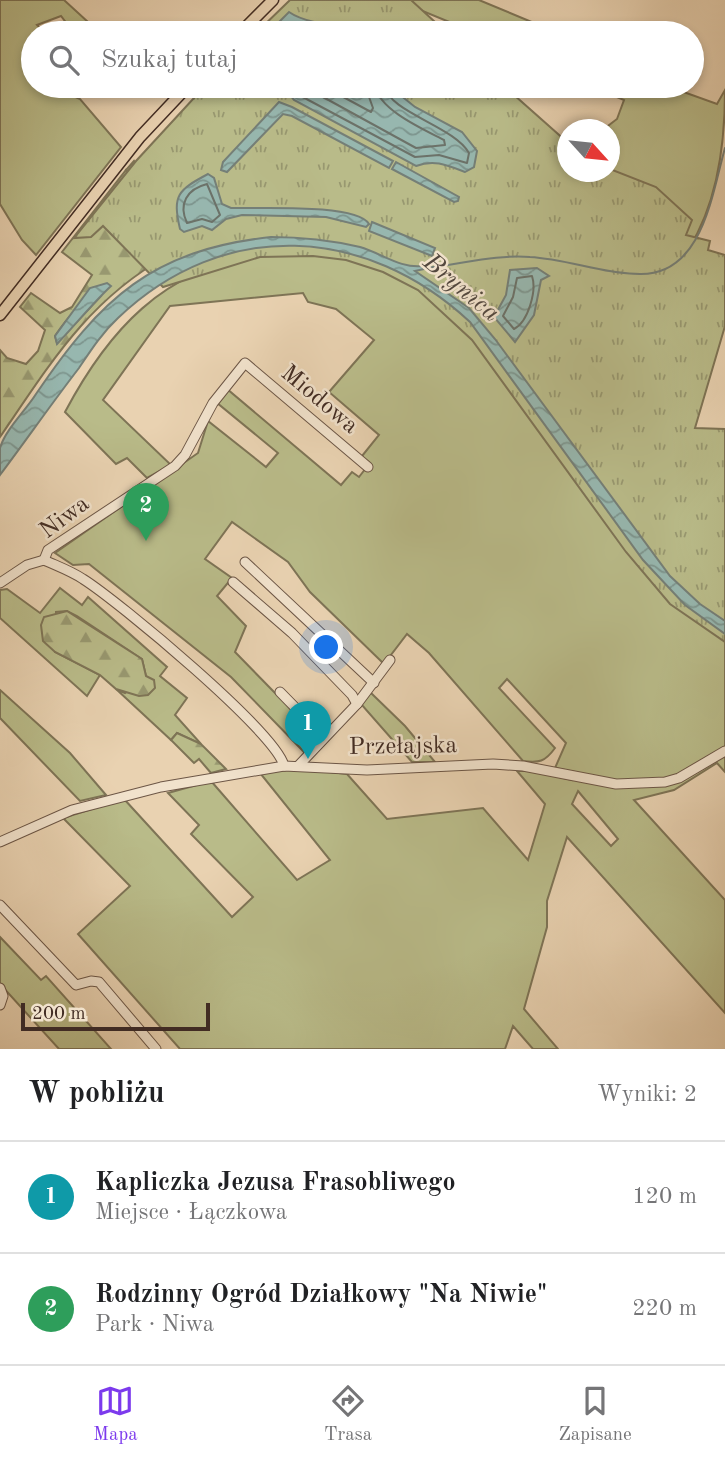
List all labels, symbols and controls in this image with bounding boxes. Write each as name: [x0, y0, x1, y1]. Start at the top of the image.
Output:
search box: [21, 21, 704, 98]
icon: search: [45, 41, 83, 79]
text: Szukaj tutaj: [101, 47, 238, 73]
north arrow: [557, 119, 620, 182]
water label: Brynica: [417, 248, 504, 327]
street label: Miodowa: [276, 361, 362, 439]
pin: 2: [123, 483, 169, 541]
street label: Niwa: [36, 492, 94, 544]
your location: [309, 630, 343, 664]
pin: 1: [285, 701, 331, 759]
street label: Przełajska: [348, 734, 458, 760]
scale bar: [21, 1000, 210, 1032]
text: 200 m: [32, 1005, 85, 1024]
text: W pobliżu: [28, 1079, 164, 1109]
text: Wyniki: 2: [597, 1083, 697, 1106]
text: Kapliczka Jezusa Frasobliwego: [95, 1170, 456, 1196]
text: 1: [44, 1185, 58, 1208]
text: 120 m: [632, 1185, 697, 1208]
text: Miejsce · Łączkowa: [95, 1201, 287, 1224]
text: Rodzinny Ogród Działkowy "Na Niwie": [95, 1282, 547, 1308]
text: 2: [44, 1297, 58, 1320]
text: 220 m: [632, 1297, 697, 1320]
text: Park · Niwa: [95, 1313, 214, 1336]
tab: Mapa: [93, 1382, 138, 1447]
tab: Trasa: [324, 1382, 372, 1447]
tab: Zapisane: [558, 1382, 632, 1447]

